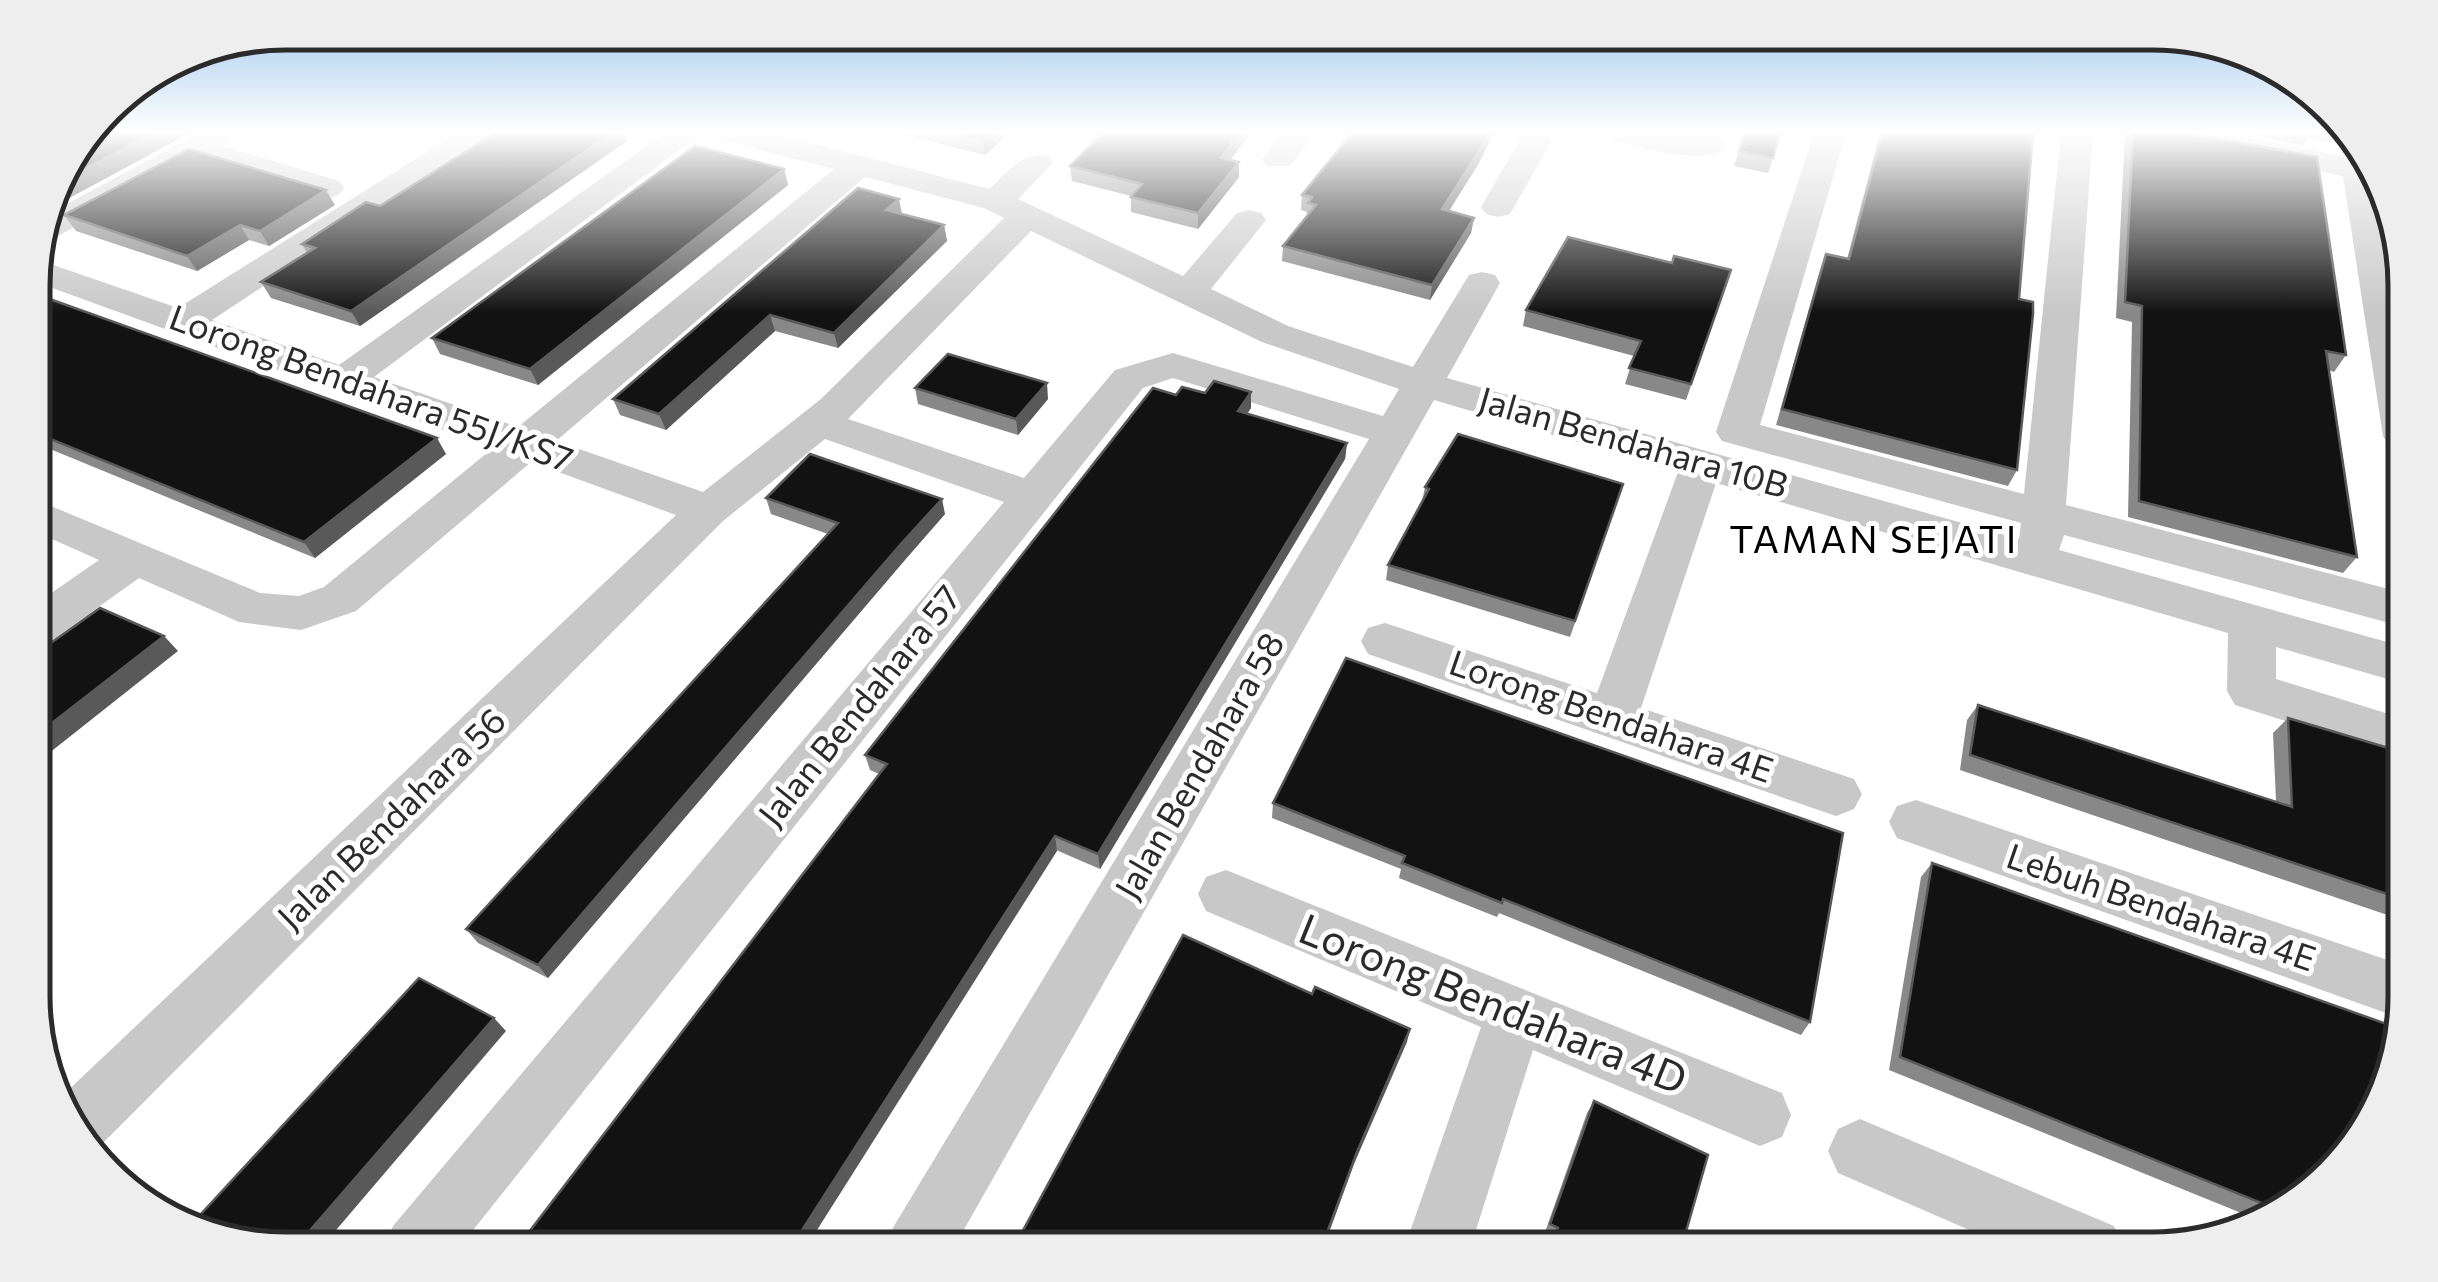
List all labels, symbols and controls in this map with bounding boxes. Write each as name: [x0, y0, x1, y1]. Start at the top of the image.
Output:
street label: Lorong Bendahara 55J/KS7: [164, 294, 579, 480]
street label: Jalan Bendahara 10B: [1474, 376, 1793, 505]
district label: TAMAN SEJATI: [1729, 514, 2019, 561]
street label: Jalan Bendahara 57: [748, 575, 968, 834]
street label: Jalan Bendahara 58: [1104, 624, 1292, 906]
street label: Lorong Bendahara 4E: [1444, 639, 1779, 790]
street label: Jalan Bendahara 56: [267, 697, 513, 937]
street label: Lebuh Bendahara 4E: [2002, 833, 2322, 979]
street label: Lorong Bendahara 4D: [1292, 901, 1695, 1104]

